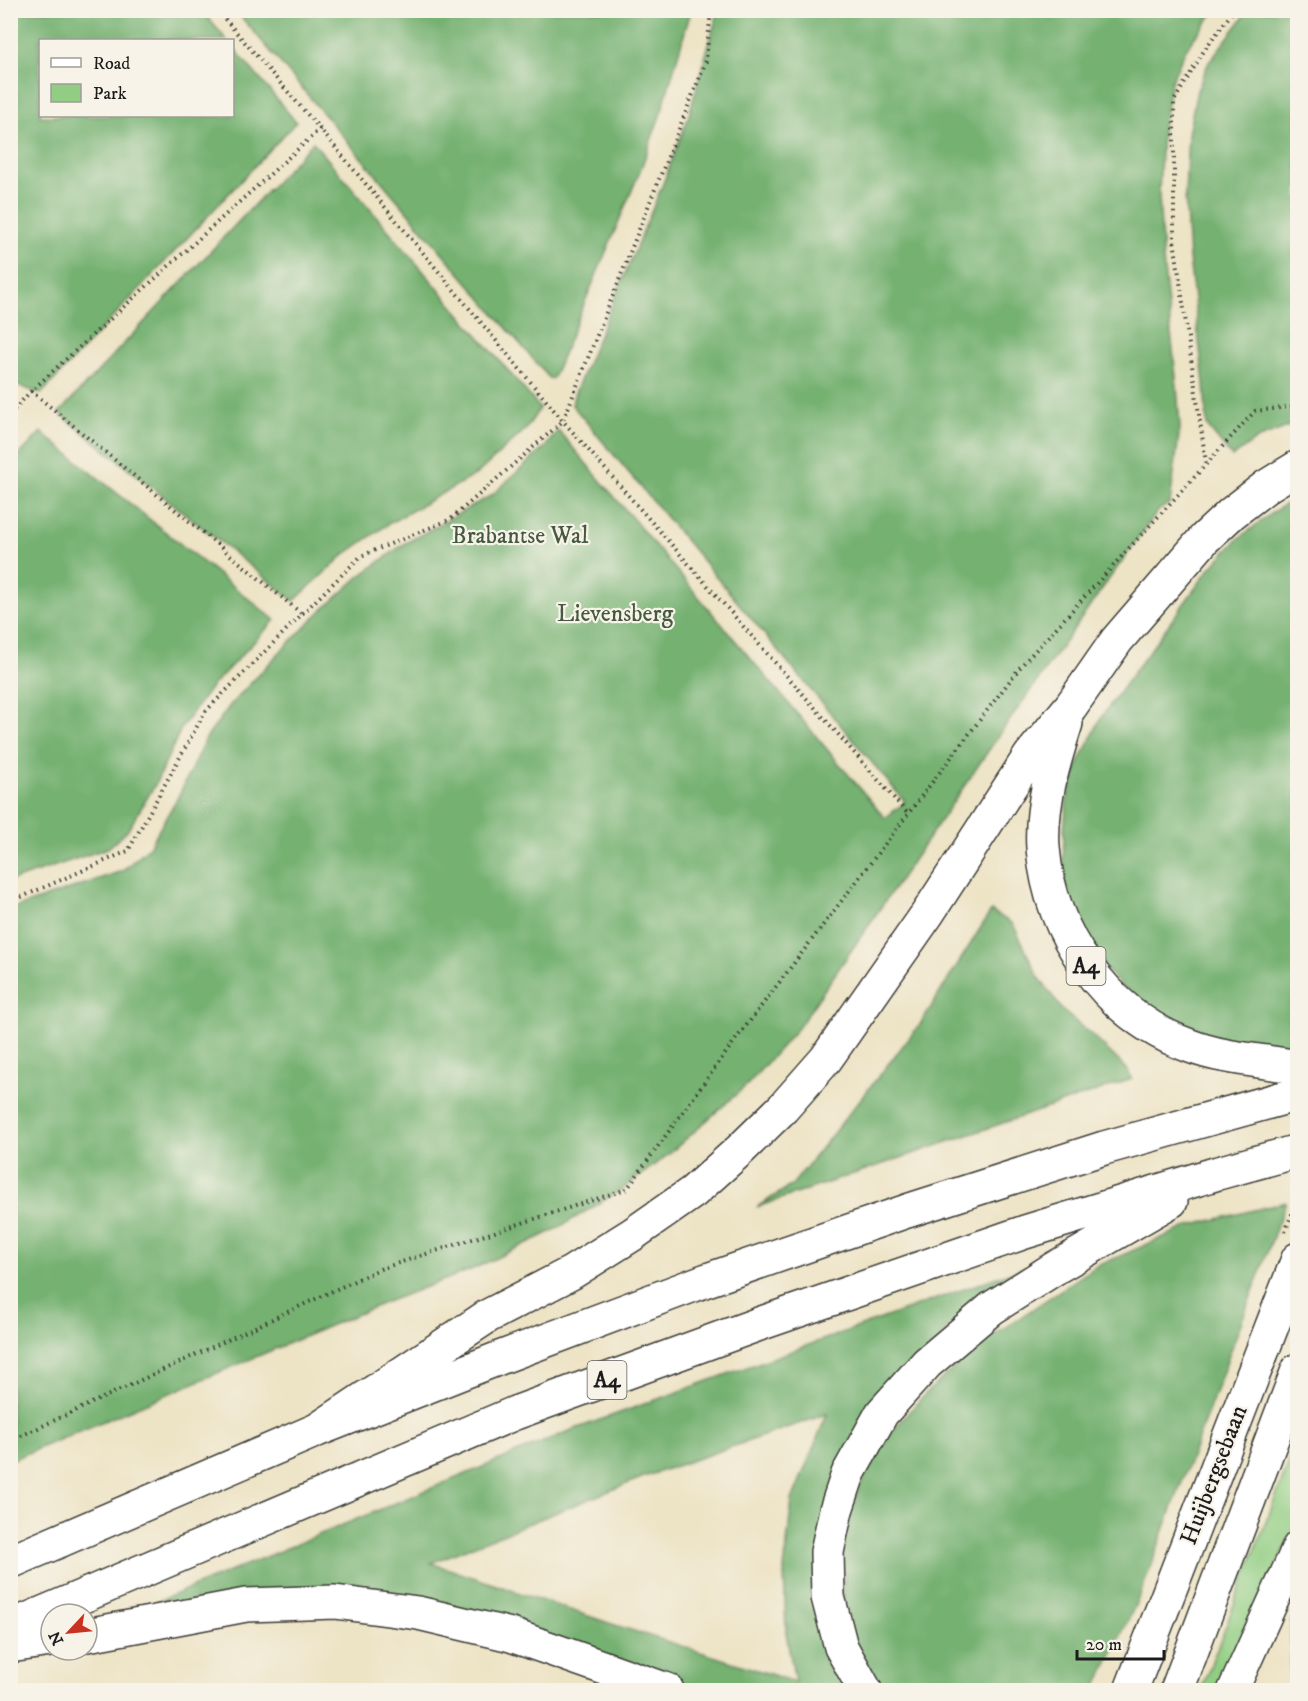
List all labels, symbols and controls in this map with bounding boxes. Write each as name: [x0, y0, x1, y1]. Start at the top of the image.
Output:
legend: [39, 39, 234, 117]
text: Road: [93, 53, 130, 75]
text: Park: [93, 83, 127, 105]
park label: Brabantse Wal: [452, 521, 589, 551]
park label: Lievensberg: [557, 599, 673, 629]
road number: A4: [1066, 947, 1106, 985]
road number: A4: [588, 1361, 626, 1399]
street label: Huijbergsebaan: [1174, 1400, 1255, 1549]
north arrow: [39, 1602, 99, 1662]
scale bar: [1077, 1623, 1164, 1661]
text: N: [45, 1628, 68, 1648]
text: 20 m: [1086, 1634, 1122, 1656]

